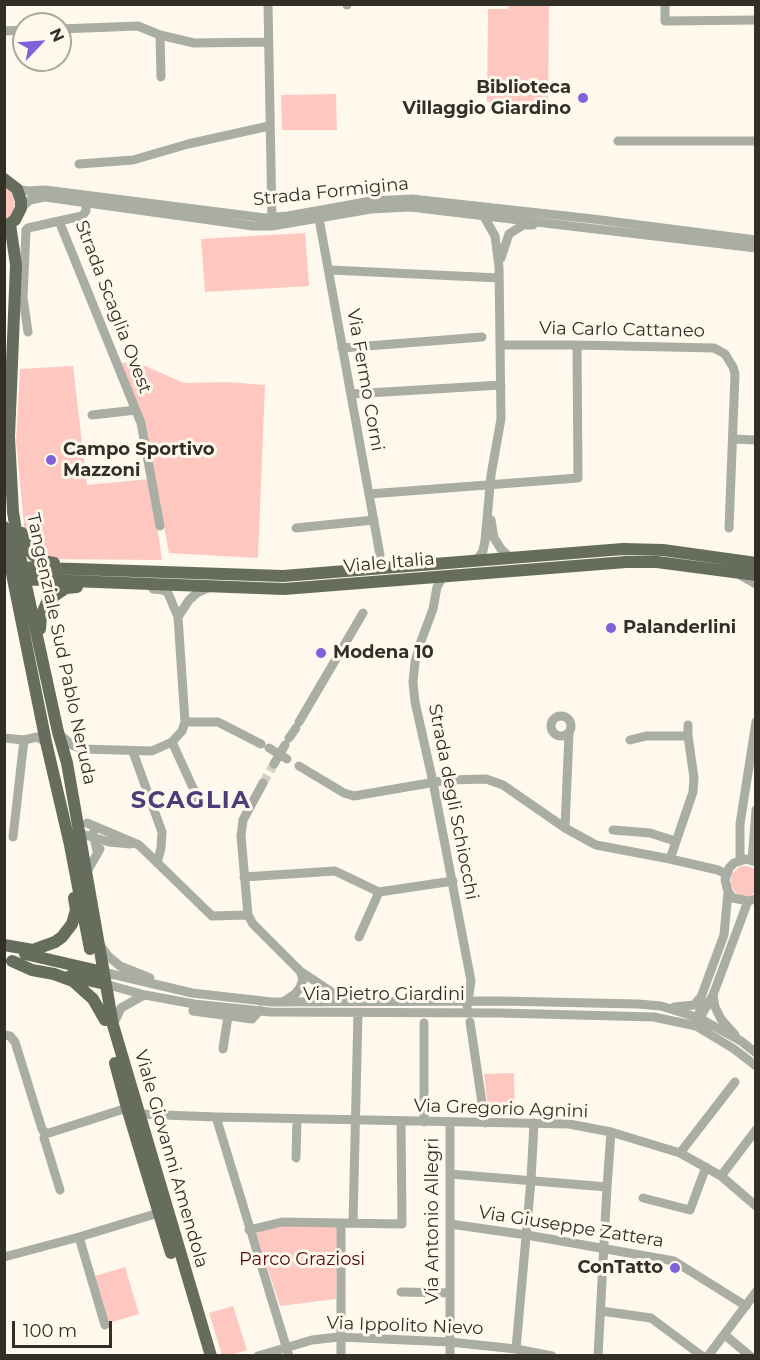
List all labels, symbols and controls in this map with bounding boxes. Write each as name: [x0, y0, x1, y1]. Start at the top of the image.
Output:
north arrow: [12, 12, 72, 72]
text: N: [46, 25, 68, 45]
place label: Biblioteca Villaggio Giardino: [403, 77, 571, 119]
marker: Biblioteca Villaggio Giardino: [576, 91, 590, 105]
street label: Strada Formigina: [252, 173, 410, 211]
street label: Strada Scaglia Ovest: [70, 217, 156, 397]
street label: Via Fermo Corni: [342, 307, 388, 453]
street label: Via Carlo Cattaneo: [539, 318, 705, 342]
place label: Campo Sportivo Mazzoni: [63, 439, 215, 482]
marker: Campo Sportivo Mazzoni: [44, 453, 58, 467]
street label: Tangenziale Sud Pablo Neruda: [22, 511, 100, 787]
street label: Viale Italia: [343, 548, 435, 578]
place label: Palanderlini: [623, 617, 736, 639]
marker: Palanderlini: [604, 621, 618, 635]
place label: Modena 10: [333, 642, 434, 664]
marker: Modena 10: [314, 646, 328, 660]
street label: Strada degli Schiocchi: [423, 702, 483, 902]
district label: SCAGLIA: [131, 787, 251, 815]
street label: Via Pietro Giardini: [303, 984, 465, 1006]
street label: Viale Giovanni Amendola: [129, 1047, 213, 1271]
street label: Via Gregorio Agnini: [413, 1095, 589, 1123]
street label: Via Antonio Allegri: [422, 1138, 444, 1304]
street label: Via Giuseppe Zattera: [477, 1202, 665, 1252]
park label: Parco Graziosi: [239, 1249, 365, 1271]
place label: ConTatto: [577, 1257, 663, 1279]
marker: ConTatto: [668, 1261, 682, 1275]
scale bar: [15, 1309, 116, 1347]
street label: Via Ippolito Nievo: [326, 1312, 484, 1340]
text: 100 m: [23, 1320, 77, 1342]

